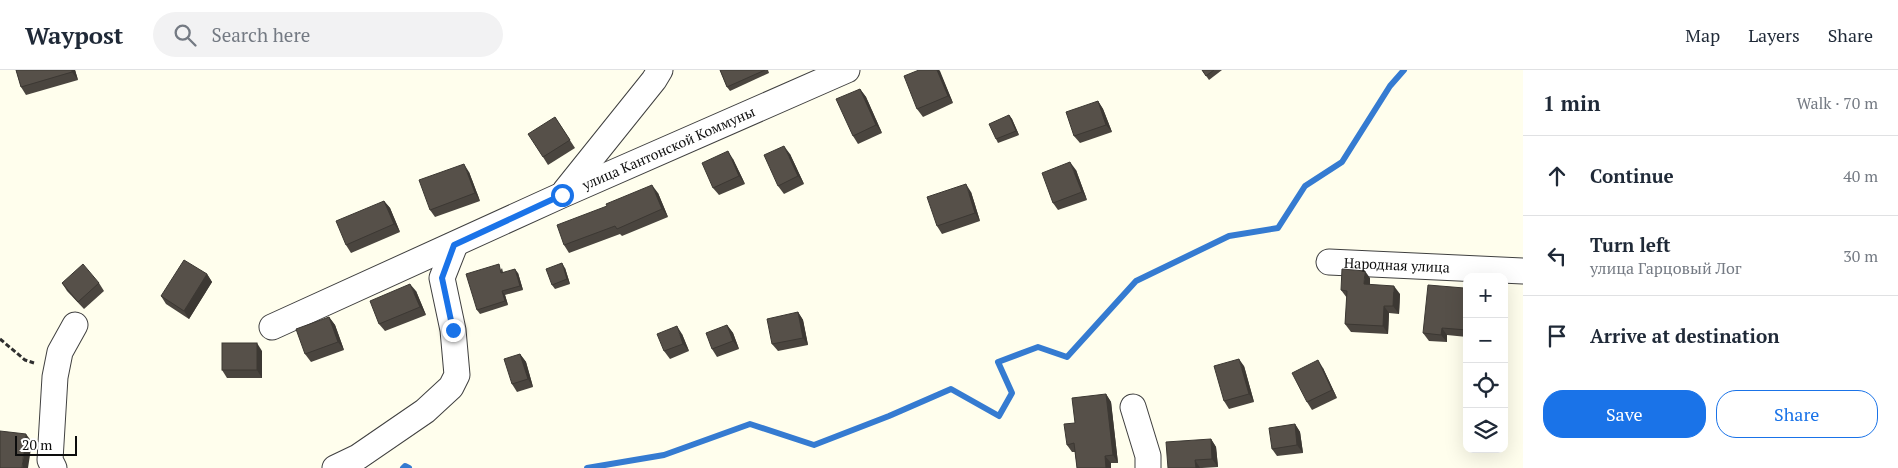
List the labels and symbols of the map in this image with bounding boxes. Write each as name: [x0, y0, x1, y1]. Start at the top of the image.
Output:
street label: улица Кантонской Коммуны: [578, 102, 758, 194]
route start: [551, 184, 574, 207]
street label: Народная улица: [1344, 253, 1450, 277]
route end: [442, 319, 465, 342]
scale bar: [15, 433, 78, 456]

